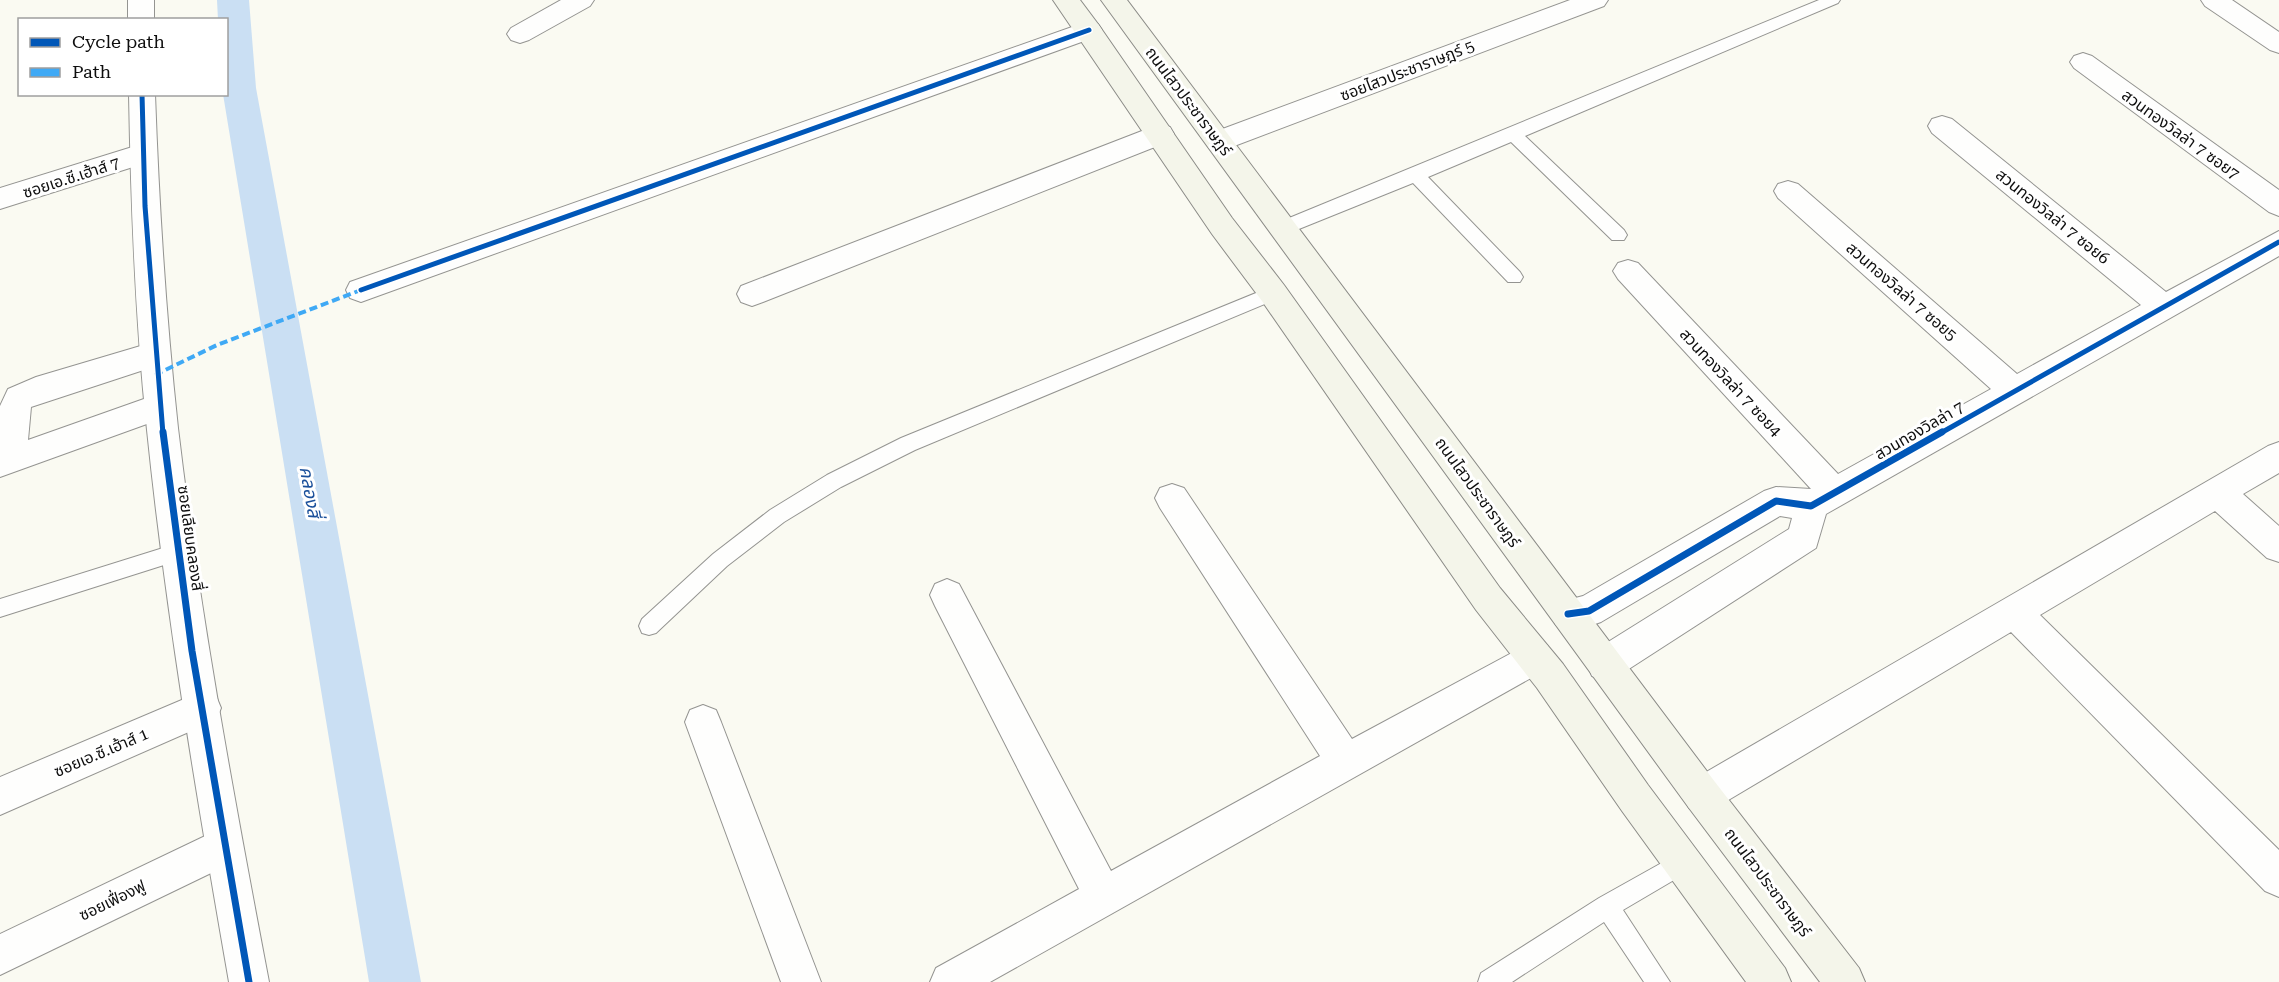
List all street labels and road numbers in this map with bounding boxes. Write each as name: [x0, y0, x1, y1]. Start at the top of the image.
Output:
street label: ซอยไสวประชาราษฎร์ 5: [1337, 36, 1477, 105]
street label: ถนนไสวประชาราษฎร์: [1142, 43, 1236, 160]
street label: สวนทองวิลล่า 7 ซอย7: [2118, 85, 2243, 183]
street label: ซอยเอ.ซี.เฮ้าส์ 7: [20, 153, 122, 202]
street label: สวนทองวิลล่า 7 ซอย6: [1992, 165, 2113, 268]
street label: สวนทองวิลล่า 7 ซอย5: [1842, 238, 1961, 345]
street label: สวนทองวิลล่า 7 ซอย4: [1676, 324, 1786, 440]
street label: สวนทองวิลล่า 7: [1871, 397, 1967, 464]
street label: ถนนไสวประชาราษฎร์: [1431, 434, 1524, 552]
street label: ซอยเลียบคลองสี่: [174, 484, 209, 592]
street label: ซอยเอ.ซี.เฮ้าส์ 1: [51, 724, 151, 781]
street label: ถนนไสวประชาราษฎร์: [1721, 824, 1815, 941]
street label: ซอยเฟื่องฟู: [75, 874, 149, 925]

